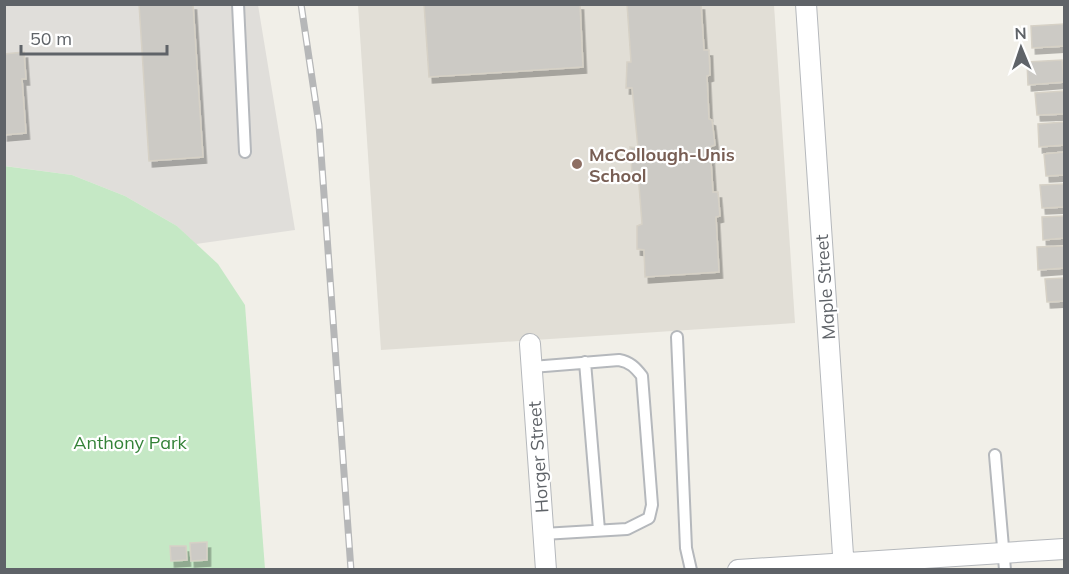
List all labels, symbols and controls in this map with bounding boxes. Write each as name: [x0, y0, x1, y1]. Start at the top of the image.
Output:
scale bar: [21, 18, 166, 56]
north arrow: [991, 18, 1051, 78]
text: N: [1014, 23, 1027, 43]
text: 50 m: [30, 27, 72, 50]
place label: McCollough-Unis School: [589, 143, 735, 187]
marker: McCollough-Unis School: [570, 157, 584, 171]
street label: Maple Street: [810, 234, 840, 340]
street label: Horger Street: [523, 400, 553, 514]
park label: Anthony Park: [73, 431, 187, 454]

